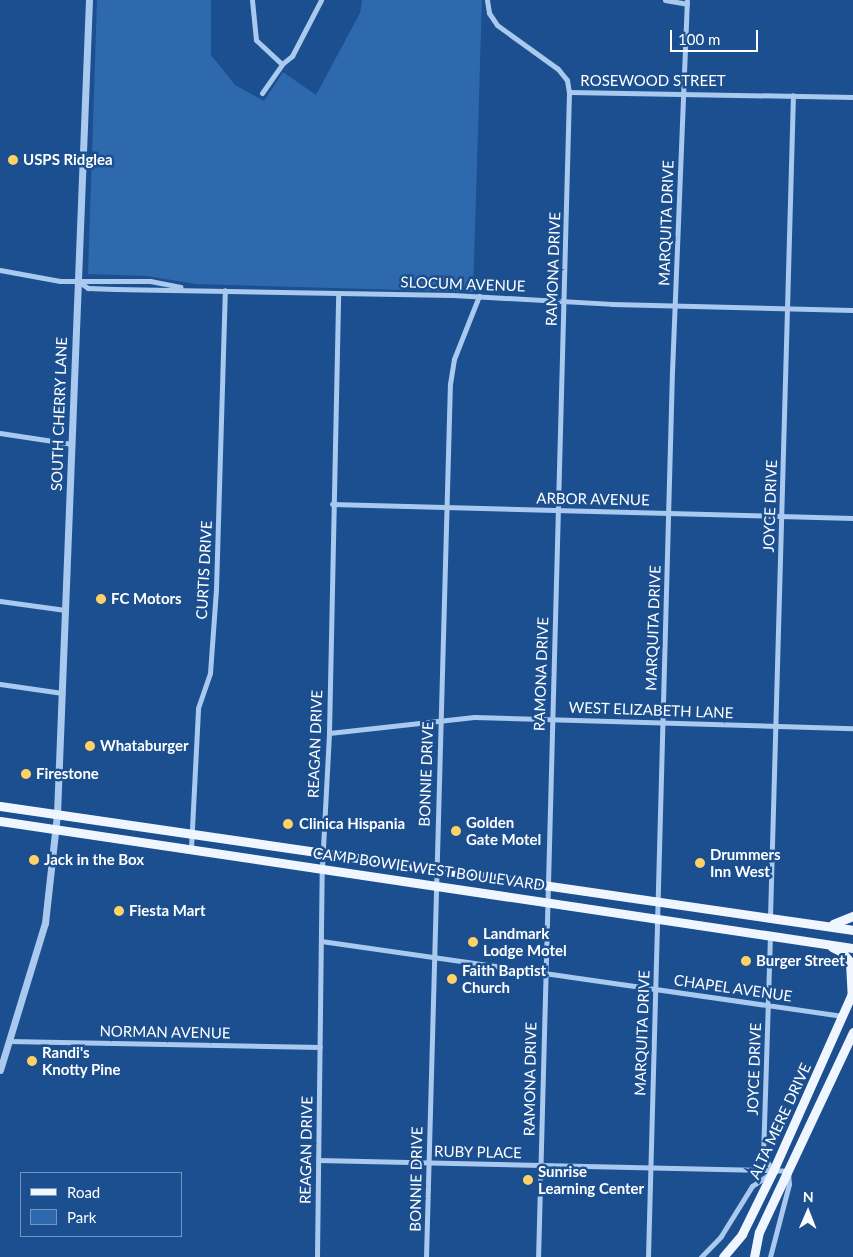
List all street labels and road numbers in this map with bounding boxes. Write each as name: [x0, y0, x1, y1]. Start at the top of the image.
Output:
street label: ROSEWOOD STREET: [580, 72, 726, 90]
street label: MARQUITA DRIVE: [655, 160, 677, 286]
street label: RAMONA DRIVE: [542, 211, 564, 327]
street label: SLOCUM AVENUE: [400, 273, 526, 295]
street label: SOUTH CHERRY LANE: [47, 336, 71, 492]
street label: JOYCE DRIVE: [759, 459, 781, 553]
street label: ARBOR AVENUE: [536, 489, 650, 509]
street label: CURTIS DRIVE: [192, 520, 216, 620]
street label: MARQUITA DRIVE: [642, 565, 664, 691]
street label: RAMONA DRIVE: [530, 616, 552, 732]
street label: REAGAN DRIVE: [304, 690, 326, 798]
street label: WEST ELIZABETH LANE: [568, 698, 734, 722]
street label: BONNIE DRIVE: [415, 721, 437, 827]
street label: CAMP BOWIE WEST BOULEVARD: [311, 844, 547, 894]
street label: MARQUITA DRIVE: [631, 970, 653, 1096]
street label: CHAPEL AVENUE: [672, 971, 794, 1005]
street label: RAMONA DRIVE: [520, 1021, 540, 1137]
street label: NORMAN AVENUE: [99, 1022, 231, 1042]
street label: JOYCE DRIVE: [743, 1022, 765, 1116]
street label: ALTA MERE DRIVE: [745, 1060, 815, 1182]
street label: REAGAN DRIVE: [296, 1096, 316, 1204]
street label: BONNIE DRIVE: [406, 1126, 426, 1232]
street label: RUBY PLACE: [434, 1142, 522, 1162]

